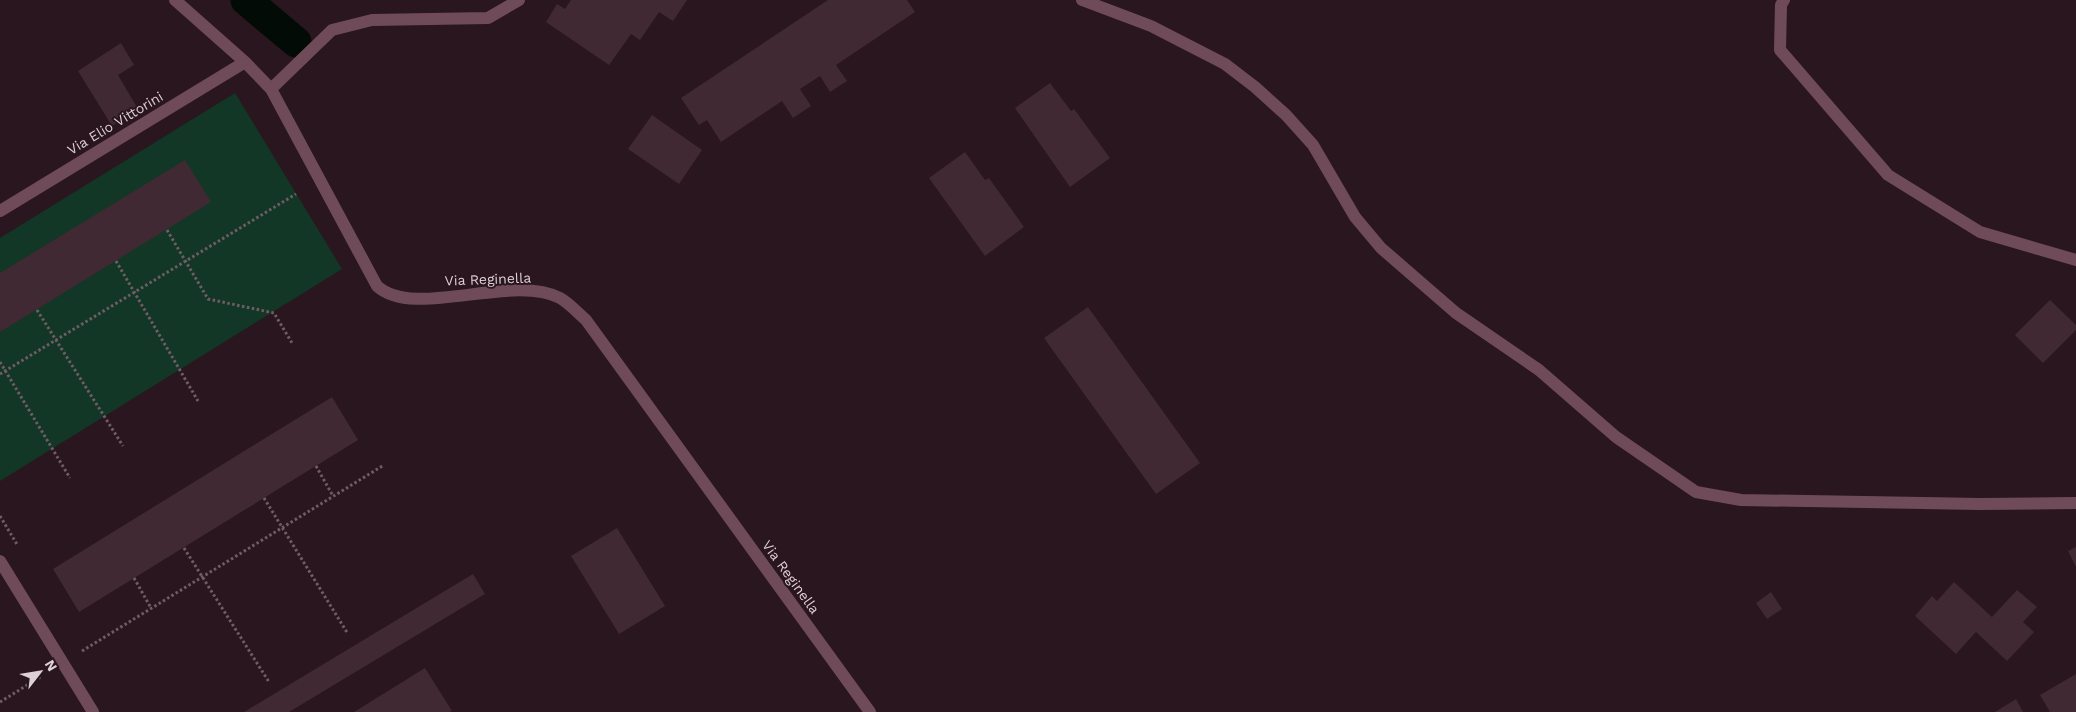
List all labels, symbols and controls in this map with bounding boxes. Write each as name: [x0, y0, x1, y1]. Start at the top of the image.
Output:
street label: Via Elio Vittorini: [64, 88, 166, 158]
street label: Via Reginella: [444, 269, 532, 289]
street label: Via Reginella: [759, 537, 823, 617]
north arrow: [15, 647, 65, 697]
text: N: [42, 657, 61, 674]

